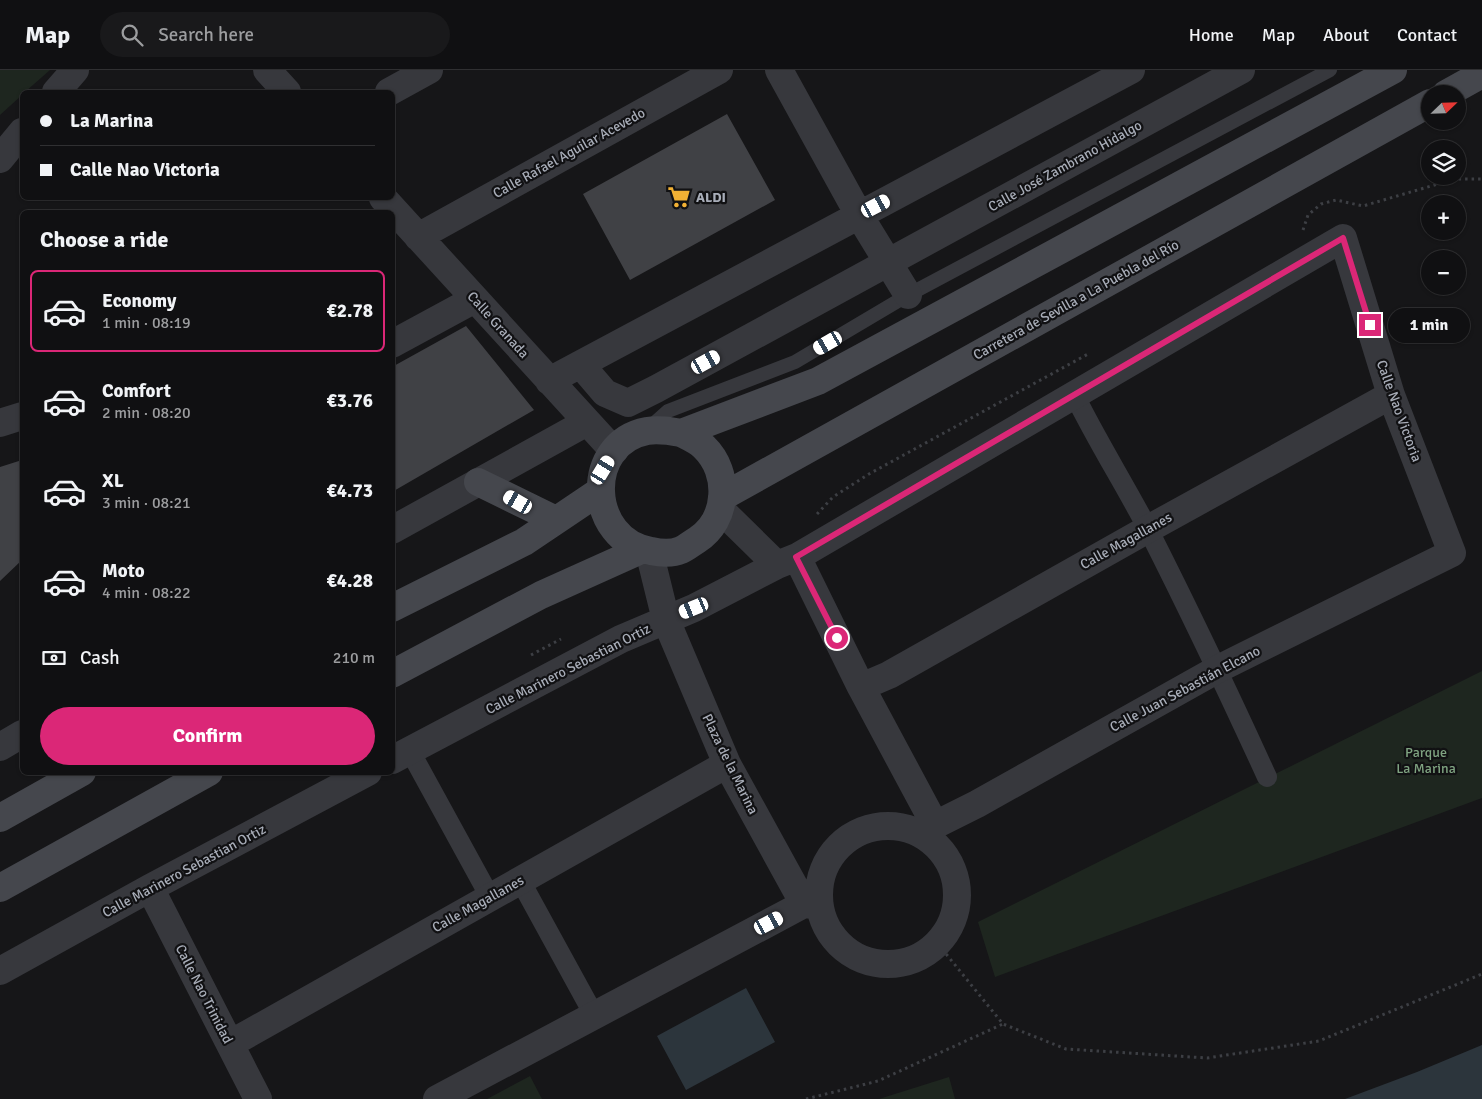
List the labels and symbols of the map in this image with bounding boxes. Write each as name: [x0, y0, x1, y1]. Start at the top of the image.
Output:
north arrow: [1421, 85, 1466, 130]
street label: Calle Rafael Aguilar Acevedo: [490, 104, 648, 202]
street label: Calle José Zambrano Hidalgo: [985, 117, 1145, 215]
supermarket icon: ALDI: [666, 184, 692, 210]
place label: ALDI: [696, 189, 726, 206]
car: [859, 192, 892, 220]
street label: Carretera de Sevilla a La Puebla del Río: [970, 236, 1182, 364]
street label: Calle Granada: [464, 288, 532, 362]
callout: 1 min: [1388, 308, 1470, 342]
route end: [1359, 314, 1381, 336]
car: [811, 329, 844, 357]
car: [689, 348, 722, 376]
street label: Calle Nao Victoria: [1373, 358, 1425, 464]
car: [588, 453, 617, 487]
car: [501, 488, 534, 516]
street label: Calle Magallanes: [1077, 509, 1175, 573]
car: [677, 595, 710, 621]
street label: Calle Marinero Sebastian Ortiz: [483, 620, 653, 718]
route start: [826, 627, 848, 649]
street label: Calle Juan Sebastián Elcano: [1107, 642, 1263, 736]
street label: Plaza de la Marina: [698, 711, 762, 817]
park label: Parque La Marina: [1396, 744, 1456, 777]
street label: Calle Marinero Sebastian Ortiz: [99, 821, 269, 921]
street label: Calle Magallanes: [429, 872, 527, 936]
car: [752, 909, 785, 937]
street label: Calle Nao Trinidad: [172, 942, 236, 1046]

